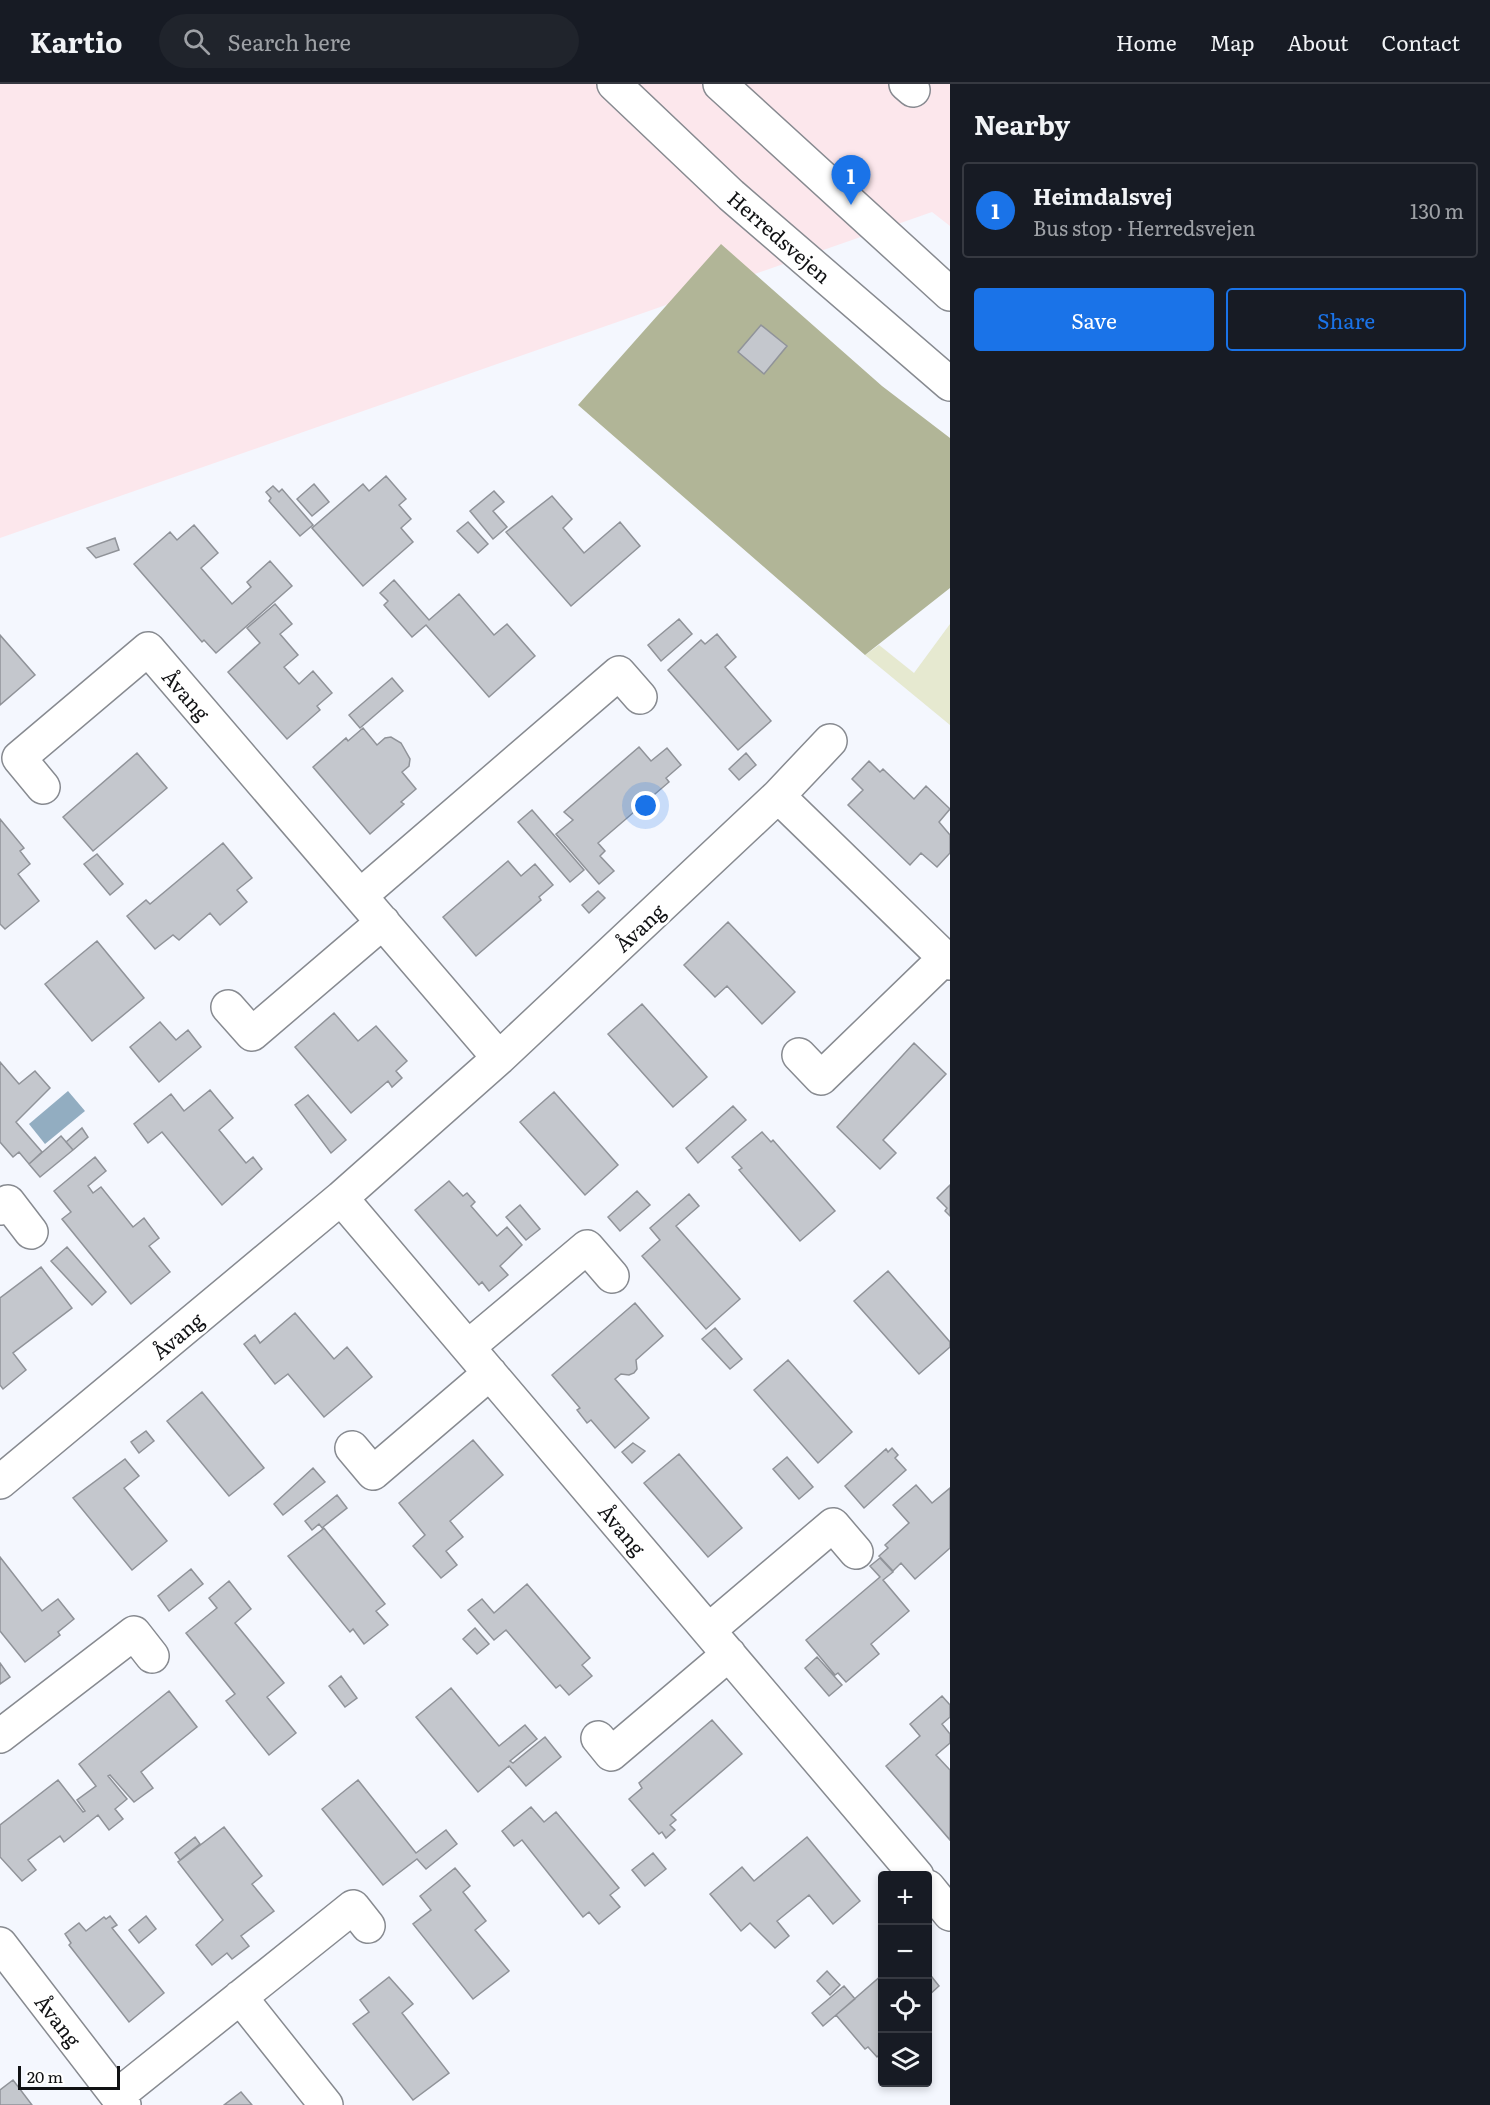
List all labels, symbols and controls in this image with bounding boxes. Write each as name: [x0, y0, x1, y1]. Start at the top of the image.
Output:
search box: [159, 14, 579, 68]
text: Kartio: [30, 20, 123, 62]
icon: search: [180, 25, 213, 58]
text: Search here: [228, 25, 351, 58]
text: Home: [1116, 26, 1177, 57]
text: Map: [1210, 26, 1254, 57]
text: About: [1287, 26, 1349, 57]
text: Contact: [1382, 26, 1460, 57]
text: Nearby: [974, 104, 1070, 143]
pin: 1: [832, 156, 870, 205]
text: Heimdalsvej: [1033, 179, 1173, 212]
street label: Herredsvejen: [722, 183, 838, 289]
text: 1: [991, 195, 1000, 225]
text: 130 m: [1410, 195, 1464, 225]
text: Bus stop · Herredsvejen: [1033, 212, 1256, 242]
button: Save: [974, 288, 1214, 351]
button: Share: [1226, 288, 1466, 351]
street label: Åvang: [156, 662, 218, 727]
your location: [631, 791, 660, 820]
street label: Åvang: [607, 895, 672, 958]
street label: Åvang: [145, 1304, 210, 1366]
street label: Åvang: [592, 1497, 654, 1562]
map controls: [878, 1871, 932, 2087]
button: +: [878, 1871, 932, 1925]
button: −: [878, 1925, 932, 1979]
button: locate: [878, 1979, 932, 2033]
street label: Åvang: [29, 1987, 90, 2053]
button: layers: [878, 2033, 932, 2087]
scale bar: [18, 2063, 120, 2090]
text: 20 m: [27, 2064, 63, 2088]

